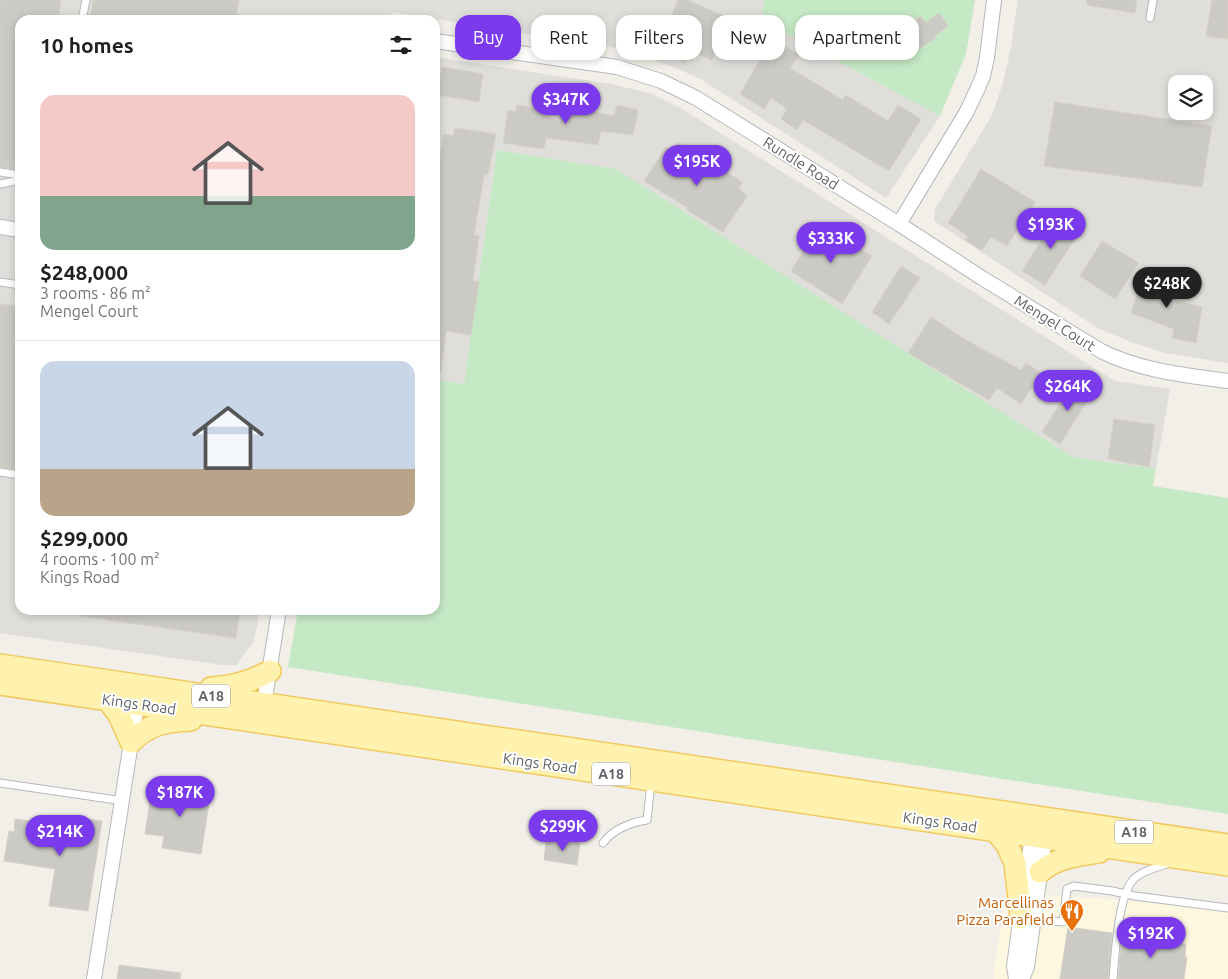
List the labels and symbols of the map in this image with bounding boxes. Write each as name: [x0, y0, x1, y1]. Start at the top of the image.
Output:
pin: $347K: [531, 82, 601, 125]
street label: Rundle Road: [760, 133, 842, 193]
pin: $195K: [662, 144, 732, 187]
pin: $193K: [1016, 208, 1086, 250]
pin: $333K: [796, 222, 866, 264]
pin: $248K: [1132, 266, 1202, 309]
street label: Mengel Court: [1011, 291, 1099, 355]
pin: $264K: [1033, 370, 1103, 412]
road number: A18: [192, 684, 230, 708]
street label: Kings Road: [101, 690, 177, 718]
street label: Kings Road: [502, 749, 578, 777]
road number: A18: [592, 762, 630, 786]
pin: $187K: [145, 776, 215, 818]
street label: Kings Road: [902, 808, 978, 836]
pin: $299K: [528, 810, 598, 852]
pin: $214K: [25, 814, 95, 857]
road number: A18: [1115, 820, 1153, 844]
place label: Marcellinas Pizza Parafield: [956, 894, 1054, 928]
restaurant icon: Marcellinas Pizza Parafield: [1059, 898, 1085, 932]
pin: $192K: [1116, 916, 1186, 959]

